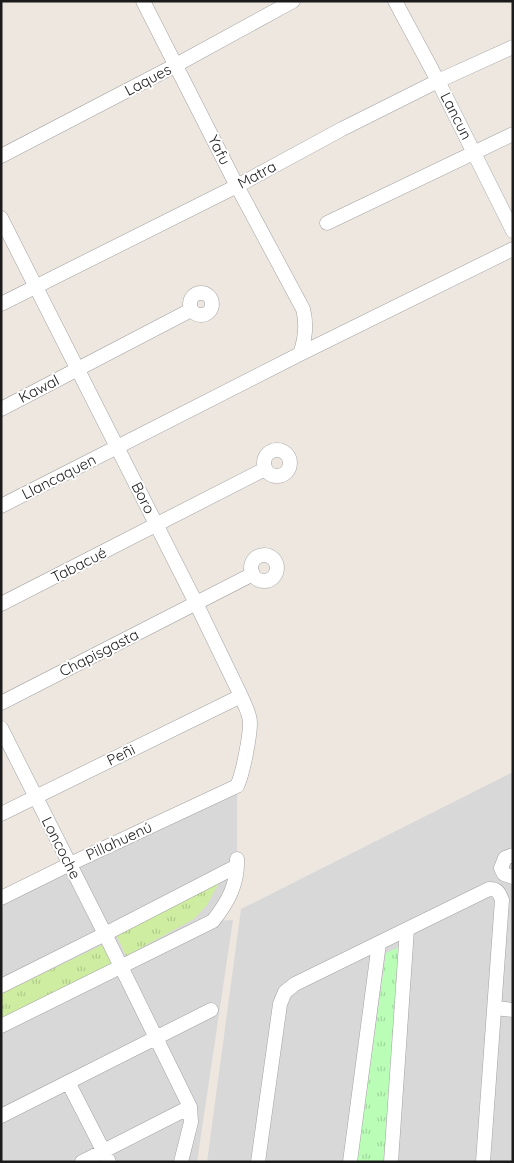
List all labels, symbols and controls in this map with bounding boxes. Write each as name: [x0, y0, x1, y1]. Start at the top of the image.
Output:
street label: Laques: [121, 59, 174, 100]
street label: Lancun: [436, 89, 476, 143]
street label: Yafu: [204, 132, 235, 168]
street label: Matra: [234, 156, 279, 193]
street label: Kawal: [15, 370, 62, 407]
street label: Llancaquen: [18, 450, 99, 503]
street label: Boro: [127, 479, 159, 517]
street label: Tabacué: [48, 543, 110, 587]
street label: Chapisgasta: [56, 624, 142, 681]
street label: Peñi: [104, 740, 138, 769]
street label: Loncoche: [38, 813, 85, 882]
street label: Pillahuenú: [83, 817, 155, 864]

